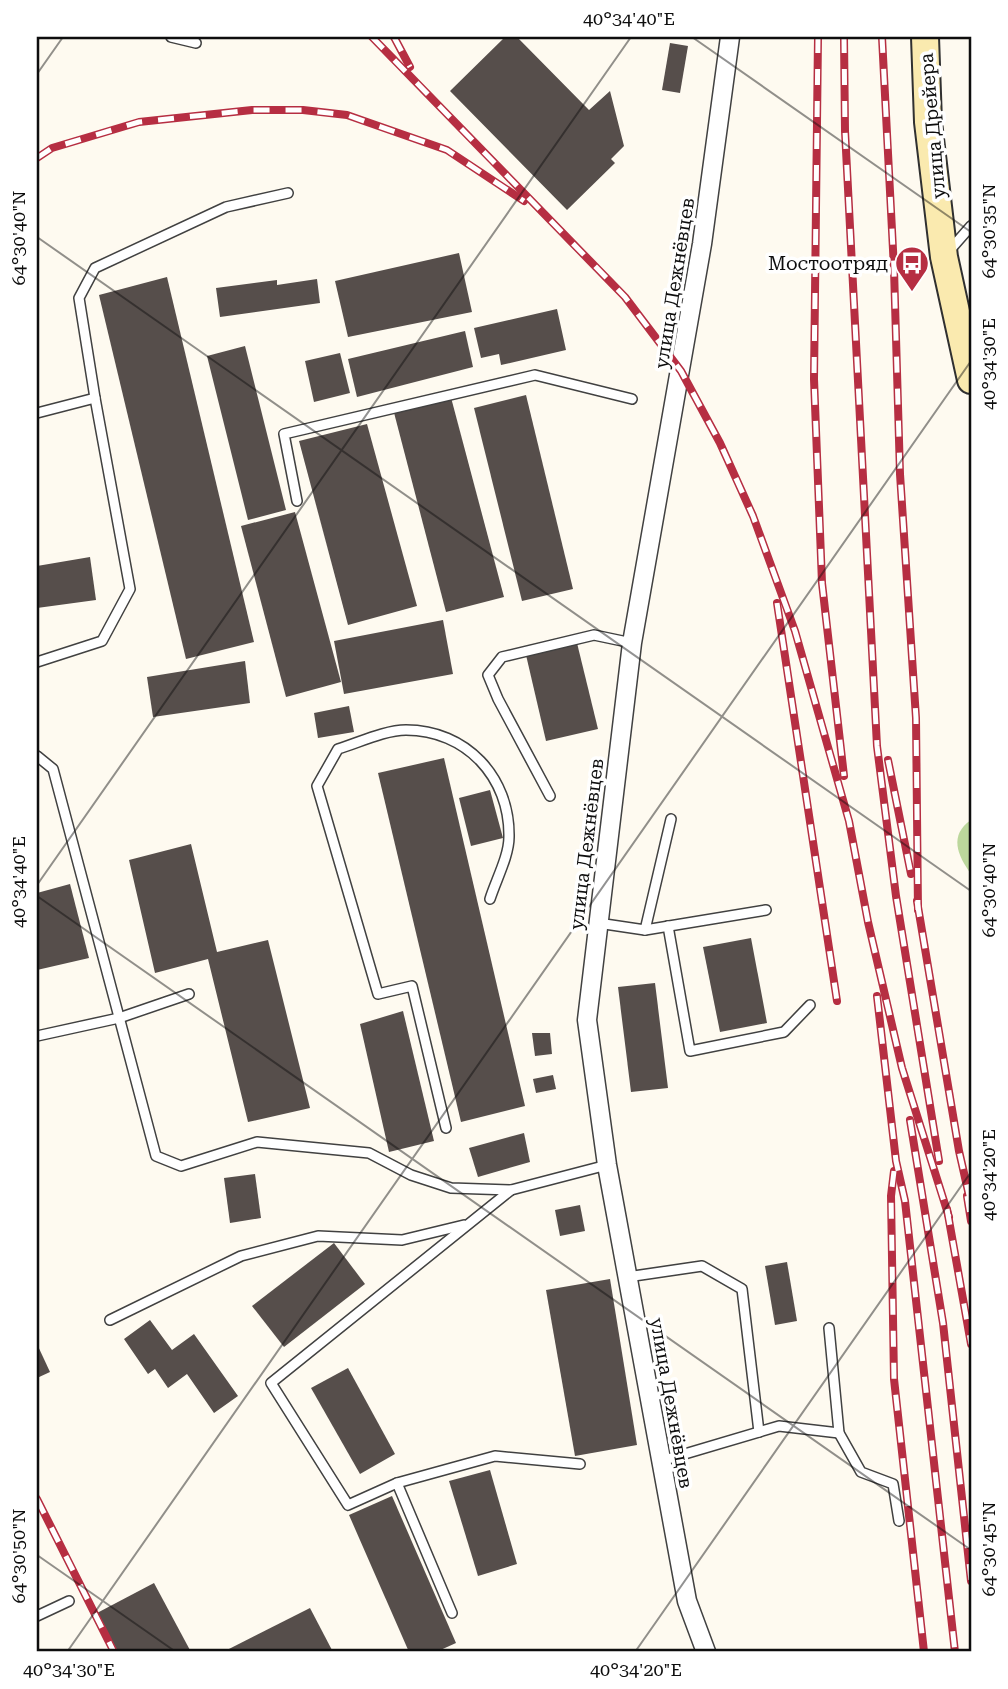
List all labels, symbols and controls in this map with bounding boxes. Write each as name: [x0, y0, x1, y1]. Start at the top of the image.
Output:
text: 40°34'40"E: [583, 8, 675, 29]
street label: улица Дрейера: [915, 51, 950, 200]
text: 64°30'35"N: [978, 184, 999, 278]
text: 64°30'40"N: [8, 191, 29, 285]
street label: улица Дежнёвцев: [650, 196, 699, 370]
bus stop icon: Мостоотряд: [893, 244, 931, 293]
place label: Мостоотряд: [768, 252, 888, 275]
text: 40°34'30"E: [978, 318, 999, 410]
street label: улица Дежнёвцев: [565, 757, 608, 931]
text: 40°34'40"E: [8, 836, 29, 928]
text: 64°30'40"N: [978, 843, 999, 937]
text: 40°34'20"E: [978, 1129, 999, 1221]
street label: улица Дежнёвцев: [645, 1316, 698, 1490]
text: 64°30'45"N: [978, 1502, 999, 1596]
text: 64°30'50"N: [8, 1509, 29, 1603]
text: 40°34'30"E: [23, 1659, 115, 1680]
text: 40°34'20"E: [590, 1659, 682, 1680]

